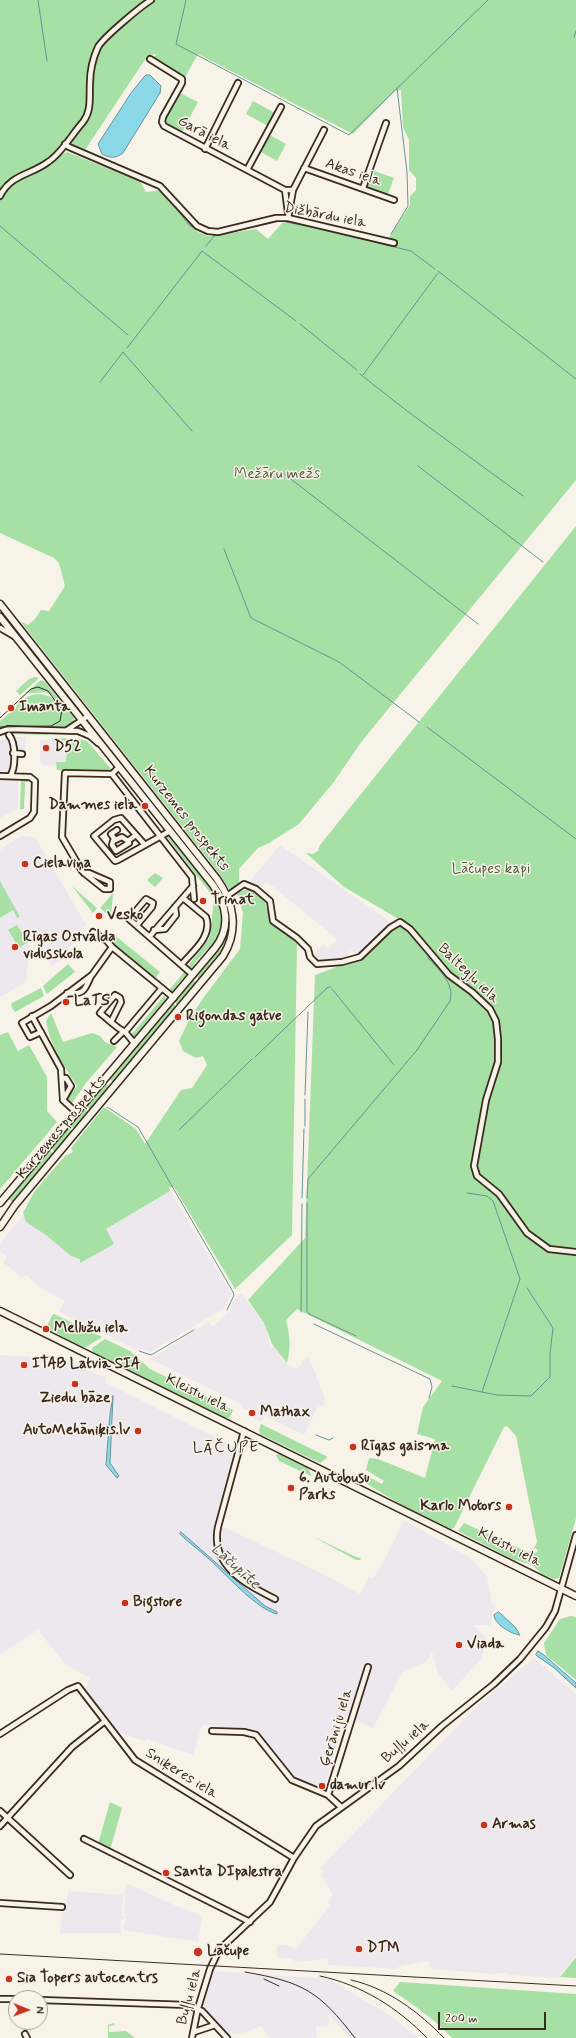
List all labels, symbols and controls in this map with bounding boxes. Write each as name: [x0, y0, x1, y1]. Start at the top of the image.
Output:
street label: Garā iela: [174, 113, 234, 155]
street label: Akas iela: [322, 155, 384, 191]
street label: Dižbārdu iela: [282, 199, 368, 233]
park label: Mežāru mežs: [234, 466, 320, 484]
place label: Imanta: [19, 699, 70, 717]
marker: Imanta: [6, 703, 16, 713]
place label: D52: [54, 739, 81, 757]
marker: D52: [41, 743, 51, 753]
street label: Kurzemes prospekts: [139, 763, 233, 875]
place label: Dammes iela: [48, 797, 137, 815]
marker: Dammes iela: [140, 801, 150, 811]
place label: Cielaviņa: [33, 855, 91, 873]
marker: Cielaviņa: [20, 859, 30, 869]
park label: Lāčupes kapi: [452, 861, 530, 879]
place label: Trinat: [211, 892, 254, 910]
marker: Trinat: [198, 896, 208, 906]
place label: Vesko: [107, 907, 143, 925]
marker: Vesko: [94, 911, 104, 921]
place label: Rīgas Ostvalda vidusskola: [23, 929, 116, 964]
street label: Baltegļu iela: [433, 940, 503, 1008]
marker: Rīgas Ostvalda vidusskola: [10, 942, 20, 952]
place label: LaTS: [74, 993, 110, 1011]
marker: LaTS: [61, 997, 71, 1007]
place label: Rigondas gatve: [186, 1008, 282, 1026]
marker: Rigondas gatve: [173, 1012, 183, 1022]
street label: Kurzemes prospekts: [14, 1073, 110, 1183]
place label: Mellužu iela: [54, 1320, 128, 1338]
marker: Mellužu iela: [41, 1324, 51, 1334]
place label: ITAB Latvia SIA: [32, 1356, 140, 1374]
marker: ITAB Latvia SIA: [19, 1360, 29, 1370]
street label: Kleistu iela: [162, 1371, 232, 1417]
marker: Ziedu bāze: [70, 1379, 80, 1389]
place label: Ziedu bāze: [40, 1390, 110, 1408]
place label: Mathax: [260, 1404, 310, 1422]
marker: Mathax: [247, 1408, 257, 1418]
place label: AutoMehāniķis.lv: [23, 1422, 130, 1440]
marker: AutoMehāniķis.lv: [133, 1426, 143, 1436]
place label: Rīgas gaisma: [361, 1438, 449, 1456]
district label: LĀČUPE: [192, 1439, 260, 1459]
marker: Rīgas gaisma: [348, 1442, 358, 1452]
place label: 6. Autobusu Parks: [299, 1470, 369, 1505]
marker: 6. Autobusu Parks: [286, 1483, 296, 1493]
place label: Karlo Motors: [420, 1498, 501, 1516]
marker: Karlo Motors: [504, 1502, 514, 1512]
street label: Kleistu iela: [474, 1524, 544, 1572]
water label: Lāčupīte: [206, 1540, 264, 1594]
place label: Bigstore: [133, 1594, 182, 1612]
marker: Bigstore: [120, 1598, 130, 1608]
place label: Viada: [467, 1636, 504, 1654]
marker: Viada: [454, 1640, 464, 1650]
street label: Ģerāniju iela: [317, 1687, 357, 1769]
street label: Buļļu iela: [378, 1716, 434, 1768]
street label: Sniķeres iela: [142, 1745, 220, 1803]
place label: damur.lv: [330, 1777, 385, 1795]
marker: damur.lv: [317, 1781, 327, 1791]
place label: Armas: [492, 1816, 536, 1834]
marker: Armas: [479, 1820, 489, 1830]
place label: Santa DIpalestra: [174, 1864, 282, 1882]
marker: Santa DIpalestra: [161, 1868, 171, 1878]
place label: DTM: [367, 1940, 400, 1958]
place label: Lāčupe: [207, 1943, 249, 1961]
marker: DTM: [354, 1944, 364, 1954]
marker: Lāčupe: [192, 1946, 204, 1958]
street label: Buļļu iela: [174, 1967, 206, 2027]
place label: Sia Topers autocentrs: [17, 1970, 158, 1988]
marker: Sia Topers autocentrs: [4, 1974, 14, 1984]
north arrow: [8, 1990, 48, 2030]
scale bar: [440, 2004, 548, 2030]
text: N: [32, 2006, 46, 2014]
text: 200 m: [445, 2011, 478, 2027]

